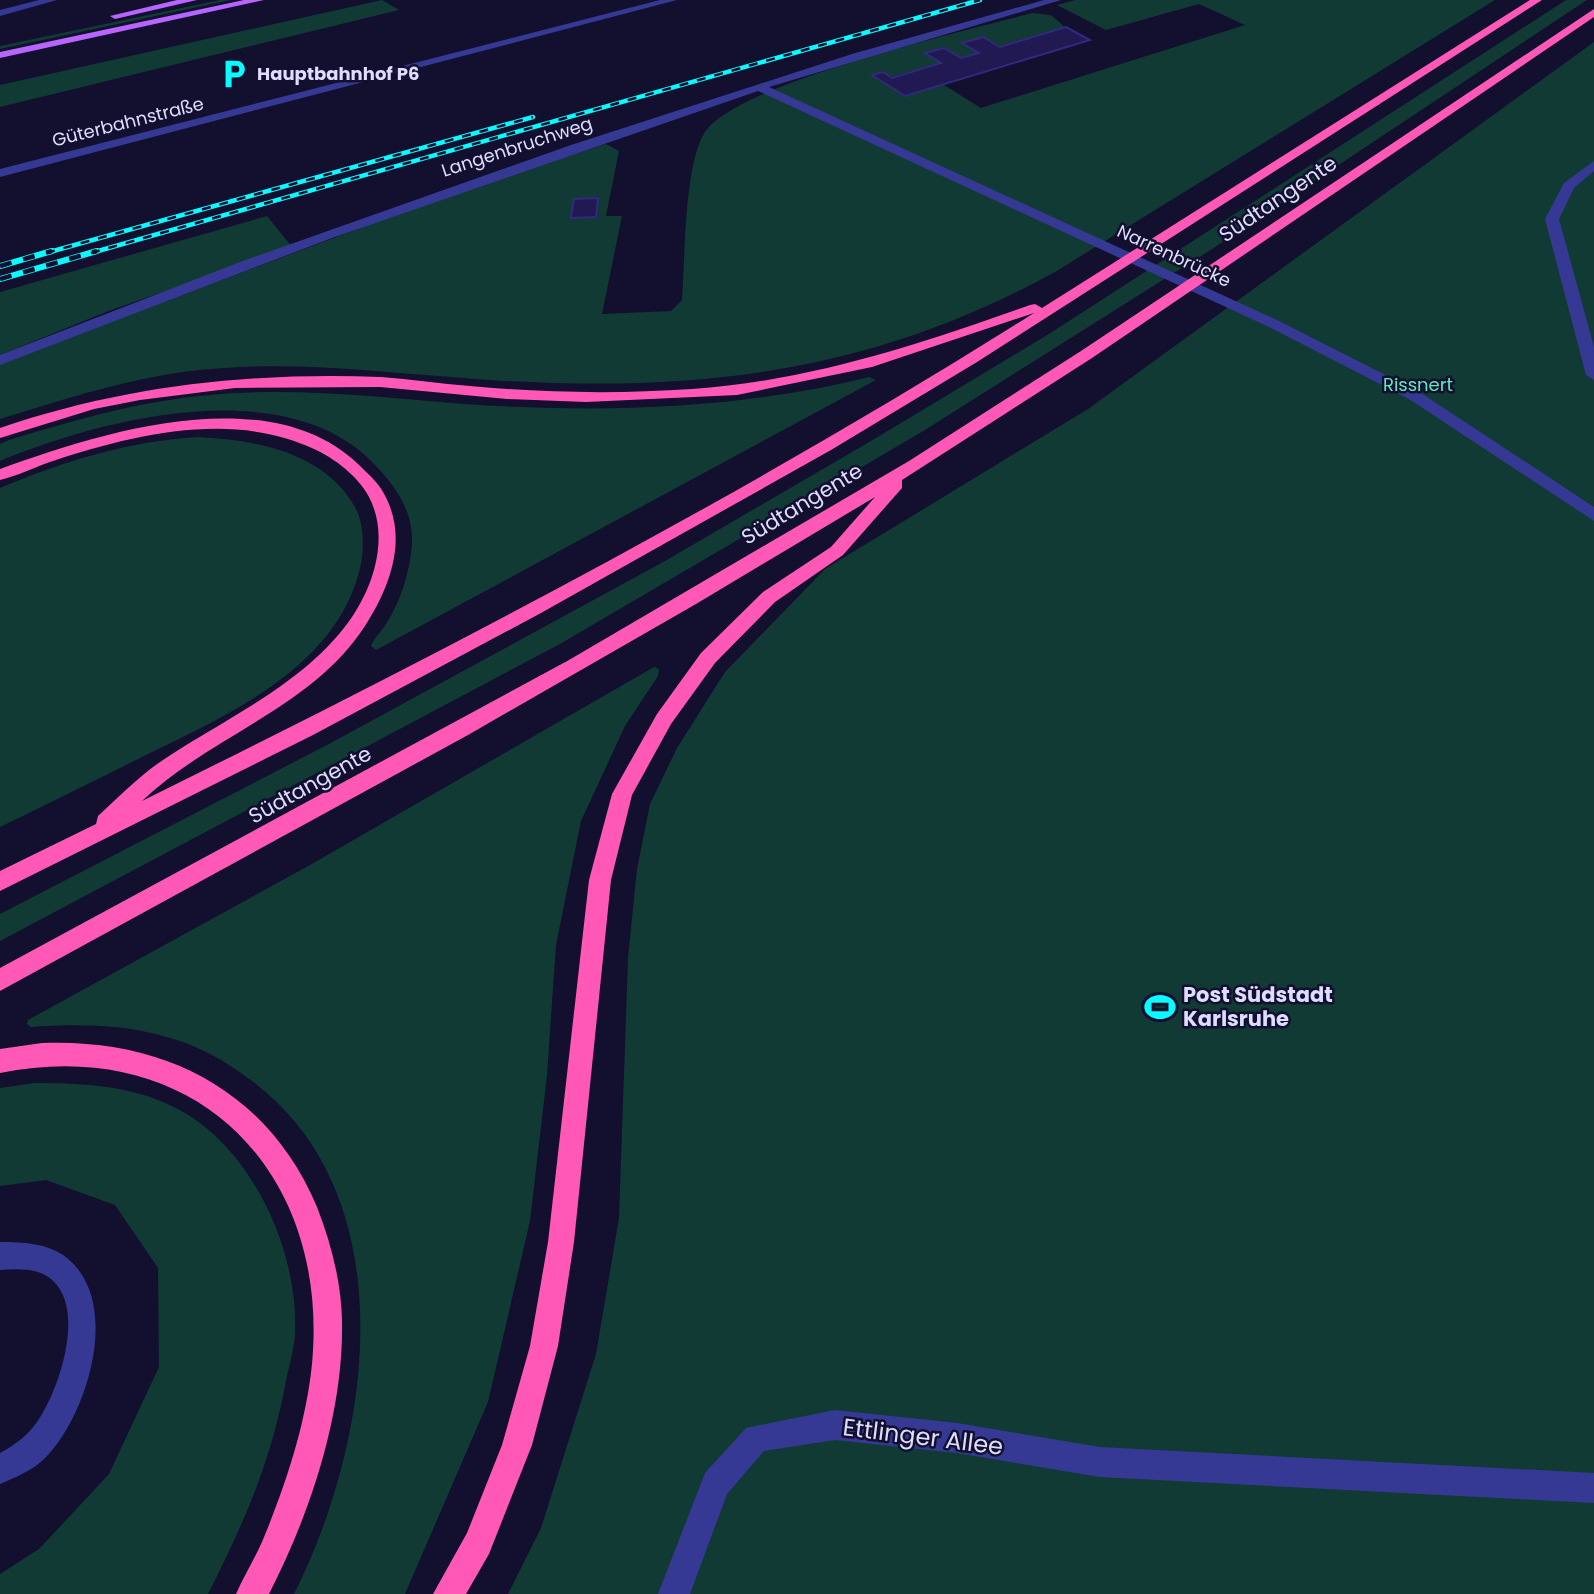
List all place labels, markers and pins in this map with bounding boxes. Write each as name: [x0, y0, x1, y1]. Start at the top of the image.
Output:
parking icon: Hauptbahnhof P6: [217, 57, 251, 91]
place label: Hauptbahnhof P6: [257, 61, 419, 86]
place label: Post Südstadt Karlsruhe: [1183, 980, 1333, 1033]
sports icon: Post Südstadt Karlsruhe: [1143, 990, 1177, 1024]

